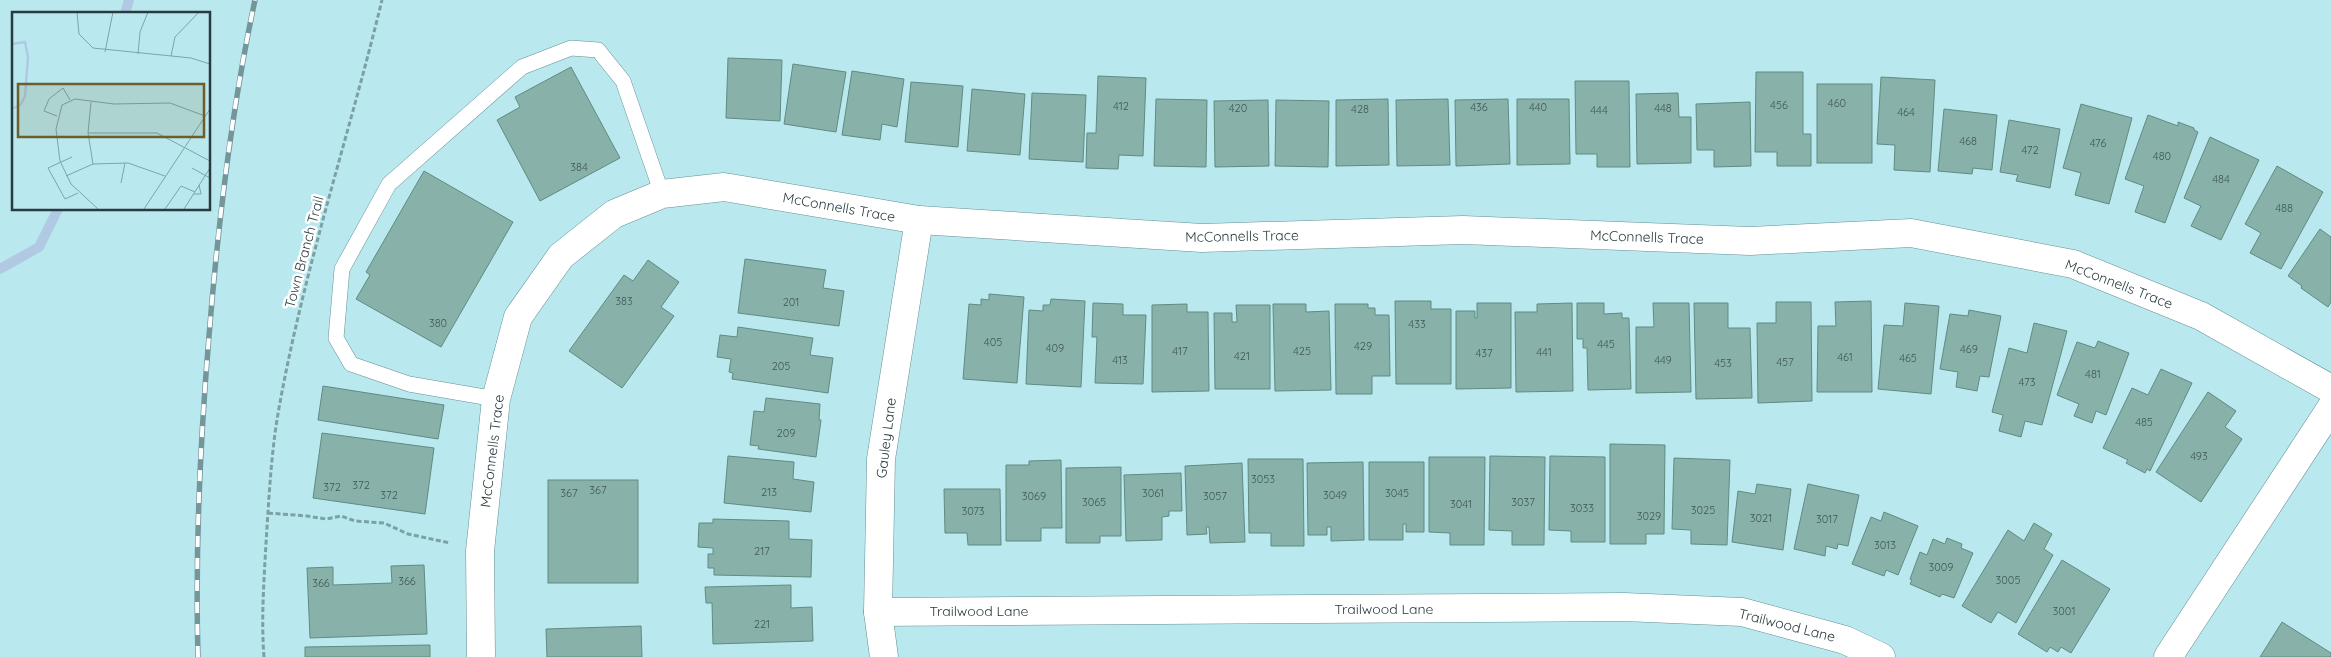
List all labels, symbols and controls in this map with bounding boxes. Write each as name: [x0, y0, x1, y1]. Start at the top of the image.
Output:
inset map: [12, 12, 210, 210]
house number: 460: [1828, 96, 1846, 110]
house number: 456: [1770, 98, 1788, 112]
house number: 412: [1113, 99, 1129, 113]
house number: 436: [1470, 100, 1488, 114]
house number: 440: [1529, 100, 1547, 114]
house number: 420: [1229, 101, 1247, 115]
house number: 448: [1654, 101, 1672, 115]
house number: 428: [1351, 102, 1369, 116]
house number: 444: [1590, 103, 1608, 117]
house number: 464: [1897, 105, 1915, 119]
house number: 468: [1959, 134, 1977, 148]
house number: 476: [2090, 136, 2106, 150]
house number: 472: [2021, 143, 2039, 157]
house number: 480: [2153, 149, 2171, 163]
house number: 384: [570, 160, 588, 174]
house number: 484: [2212, 172, 2230, 186]
street label: McConnells Trace: [781, 188, 897, 226]
street label: Town Branch Trail: [280, 194, 328, 310]
house number: 488: [2275, 201, 2293, 215]
street label: McConnells Trace: [1185, 226, 1299, 246]
street label: McConnells Trace: [1590, 226, 1704, 248]
street label: McConnells Trace: [2063, 255, 2175, 313]
house number: 383: [615, 294, 633, 308]
house number: 201: [783, 295, 799, 309]
house number: 380: [429, 316, 447, 330]
house number: 433: [1408, 317, 1426, 331]
house number: 405: [984, 335, 1002, 349]
house number: 445: [1597, 337, 1615, 351]
house number: 429: [1354, 339, 1372, 353]
house number: 409: [1046, 341, 1064, 355]
house number: 469: [1960, 342, 1978, 356]
house number: 417: [1172, 344, 1188, 358]
house number: 425: [1293, 344, 1311, 358]
house number: 441: [1536, 345, 1552, 359]
house number: 437: [1475, 346, 1493, 360]
house number: 421: [1234, 349, 1250, 363]
house number: 461: [1837, 350, 1853, 364]
house number: 465: [1899, 351, 1917, 365]
house number: 413: [1112, 353, 1128, 367]
house number: 449: [1654, 353, 1672, 367]
house number: 457: [1776, 355, 1794, 369]
house number: 453: [1714, 356, 1732, 370]
house number: 205: [772, 359, 790, 373]
house number: 481: [2085, 367, 2101, 381]
house number: 473: [2019, 375, 2036, 389]
street label: McConnells Trace: [476, 393, 508, 509]
street label: Gauley Lane: [872, 397, 900, 479]
house number: 485: [2135, 415, 2153, 429]
house number: 209: [777, 426, 795, 440]
house number: 493: [2190, 449, 2208, 463]
house number: 3053: [1251, 472, 1275, 486]
house number: 372: [352, 478, 370, 492]
house number: 372: [323, 480, 341, 494]
house number: 367: [589, 483, 607, 497]
house number: 213: [761, 485, 777, 499]
house number: 367: [560, 486, 578, 500]
house number: 3061: [1142, 486, 1164, 500]
house number: 3045: [1385, 486, 1409, 500]
house number: 372: [380, 488, 398, 502]
house number: 3049: [1323, 488, 1347, 502]
house number: 3069: [1022, 489, 1046, 503]
house number: 3057: [1203, 489, 1227, 503]
house number: 3065: [1082, 495, 1106, 509]
house number: 3037: [1511, 495, 1535, 509]
house number: 3041: [1450, 497, 1472, 511]
house number: 3033: [1570, 501, 1594, 515]
house number: 3025: [1691, 503, 1715, 517]
house number: 3073: [961, 504, 985, 518]
house number: 3029: [1637, 509, 1661, 523]
house number: 3021: [1750, 511, 1772, 525]
house number: 3017: [1816, 512, 1838, 526]
house number: 3013: [1874, 538, 1896, 552]
house number: 217: [754, 544, 770, 558]
house number: 3009: [1929, 560, 1954, 574]
house number: 3005: [1996, 573, 2020, 587]
house number: 366: [398, 574, 416, 588]
house number: 366: [312, 576, 330, 590]
street label: Trailwood Lane: [1334, 600, 1434, 618]
street label: Trailwood Lane: [929, 602, 1029, 620]
street label: Trailwood Lane: [1737, 604, 1837, 646]
house number: 3001: [2053, 604, 2075, 618]
house number: 221: [754, 617, 770, 631]

